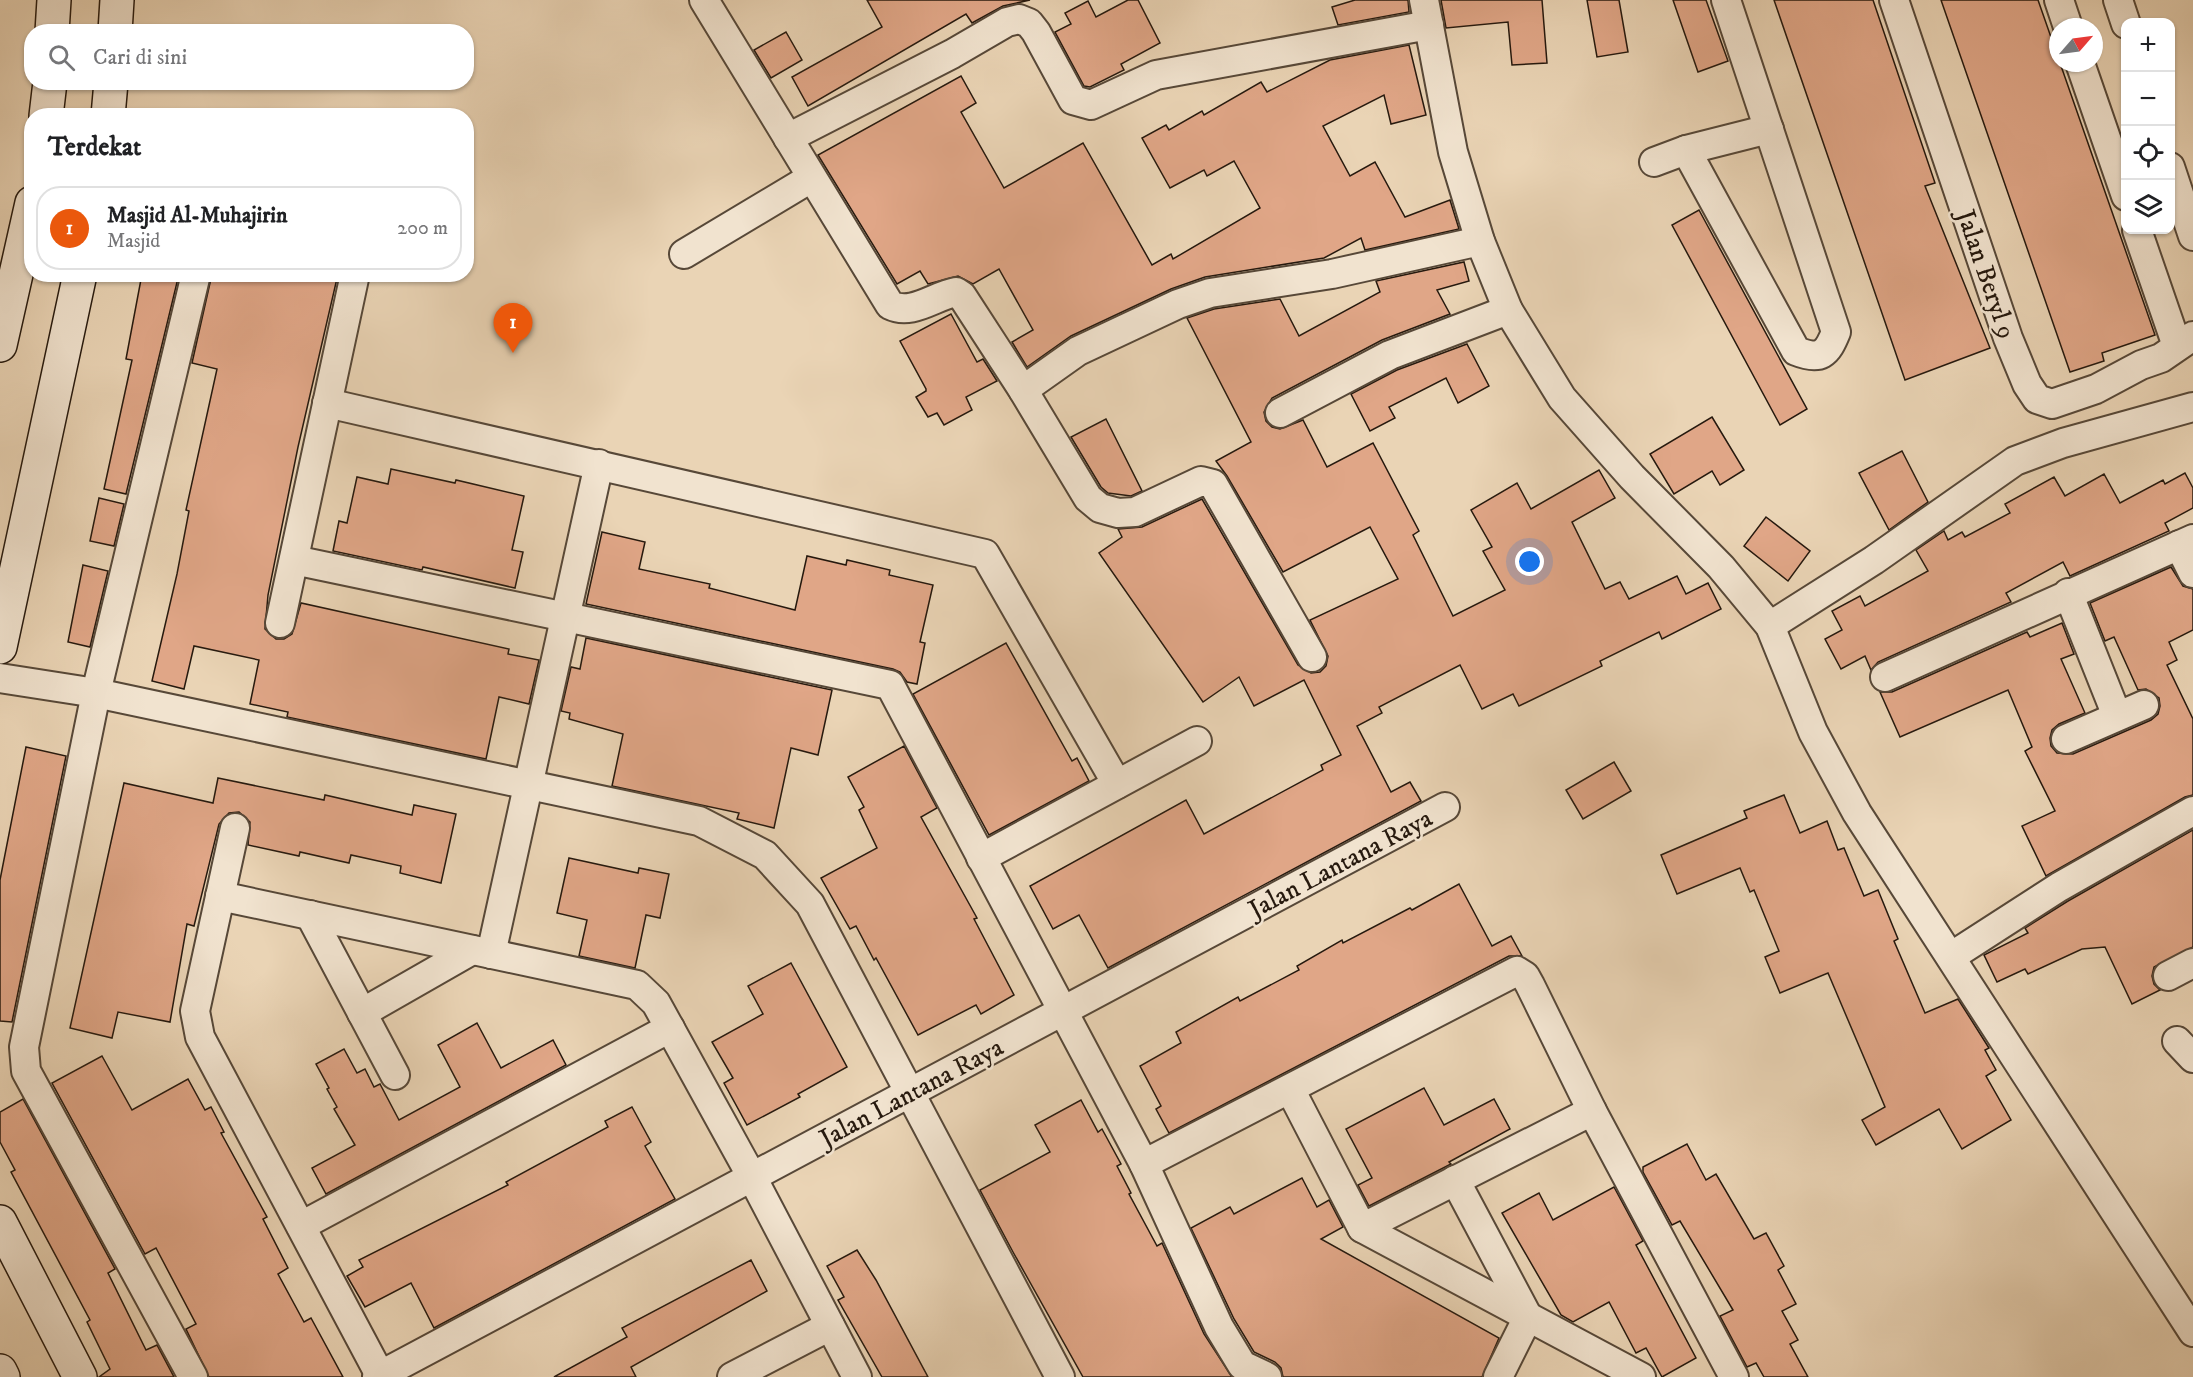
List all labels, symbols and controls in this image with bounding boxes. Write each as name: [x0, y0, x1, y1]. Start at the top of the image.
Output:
north arrow: [2049, 18, 2103, 72]
map controls: [2121, 18, 2175, 234]
button: +: [2121, 18, 2175, 72]
search box: [24, 24, 474, 90]
icon: search: [45, 41, 78, 74]
text: Cari di sini: [93, 44, 187, 71]
button: −: [2121, 72, 2175, 126]
button: locate: [2121, 126, 2175, 180]
text: Terdekat: [48, 131, 141, 164]
button: layers: [2121, 180, 2175, 234]
text: Masjid Al-Muhajirin: [107, 202, 287, 229]
street label: Jalan Beryl 9: [1948, 204, 2023, 343]
text: 1: [66, 216, 73, 241]
text: 200 m: [397, 216, 448, 241]
text: Masjid: [107, 229, 160, 254]
pin: 1: [494, 304, 532, 353]
your location: [1515, 547, 1544, 576]
street label: Jalan Lantana Raya: [1241, 802, 1438, 928]
street label: Jalan Lantana Raya: [812, 1031, 1009, 1157]

